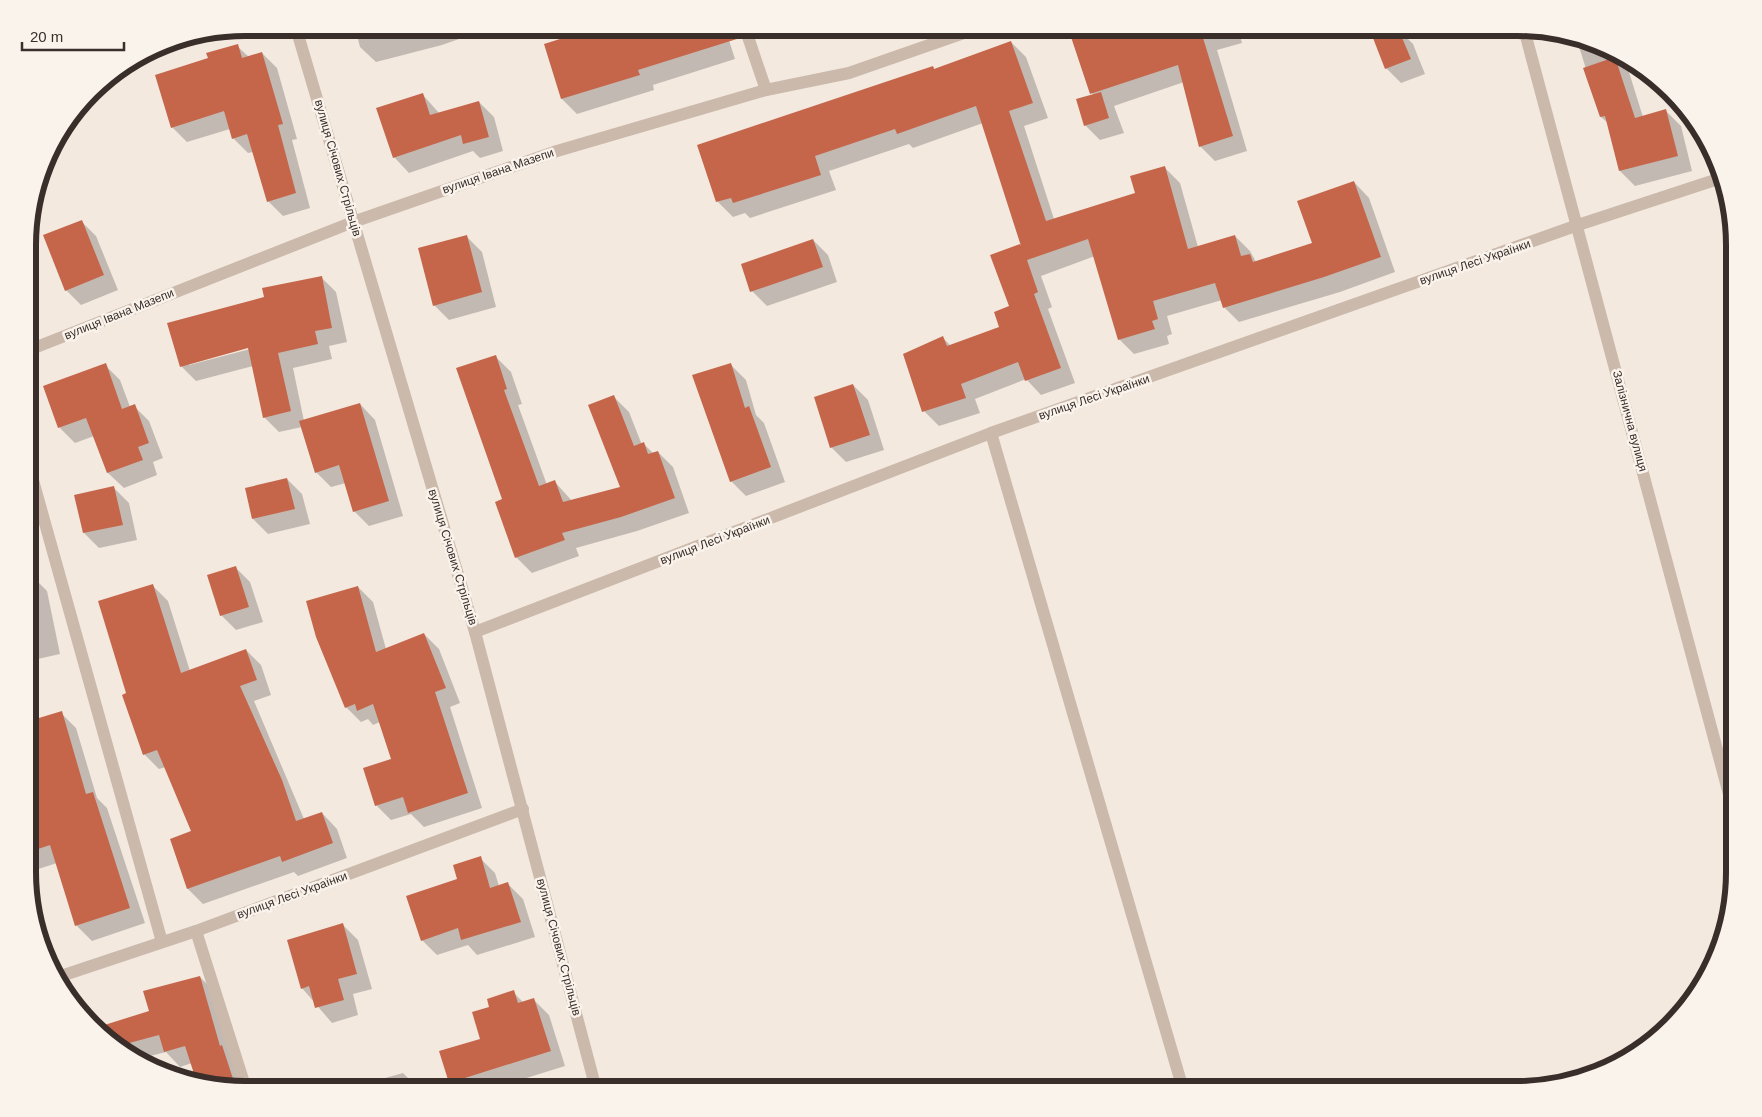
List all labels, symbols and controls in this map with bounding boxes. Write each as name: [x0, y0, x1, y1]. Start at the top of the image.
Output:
scale bar: [22, 20, 125, 52]
text: 20 m: [30, 28, 63, 45]
street label: вулиця Січових Стрільців: [312, 98, 364, 238]
street label: вулиця Івана Мазепи: [440, 145, 556, 197]
street label: вулиця Лесі Українки: [1418, 236, 1532, 288]
street label: вулиця Івана Мазепи: [62, 286, 176, 342]
street label: Залізнична вулиця: [1610, 369, 1650, 473]
street label: вулиця Лесі Українки: [1037, 371, 1151, 423]
street label: вулиця Січових Стрільців: [426, 487, 480, 627]
street label: вулиця Лесі Українки: [658, 513, 772, 567]
street label: вулиця Лесі Українки: [235, 869, 349, 921]
street label: вулиця Січових Стрільців: [534, 877, 584, 1017]

